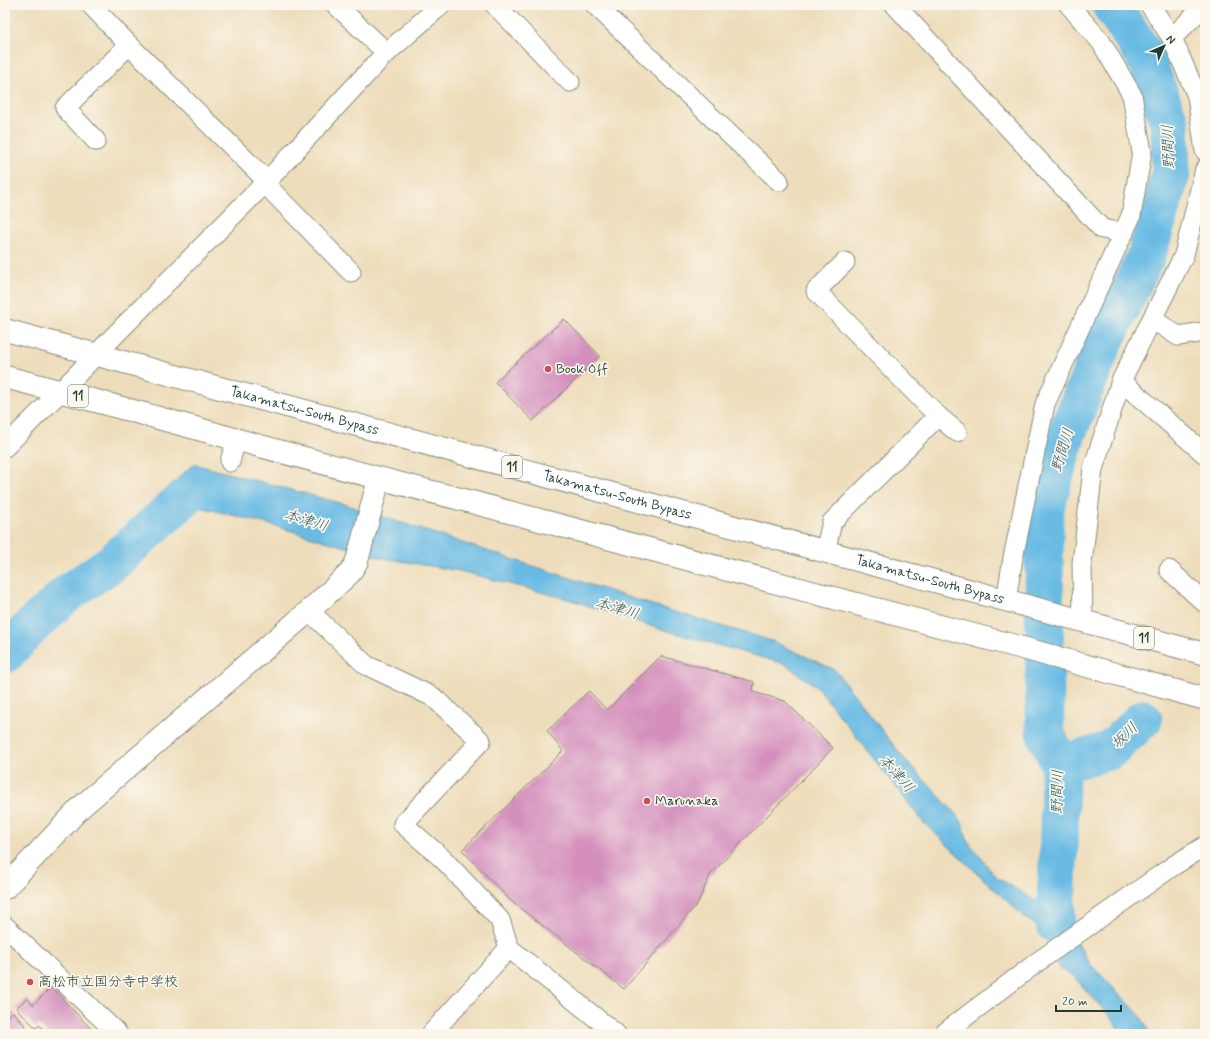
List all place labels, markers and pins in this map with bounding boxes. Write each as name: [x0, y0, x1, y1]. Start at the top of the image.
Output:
place label: Book Off: [556, 360, 608, 378]
marker: Book Off: [543, 364, 553, 374]
place label: Marunaka: [655, 792, 719, 810]
marker: Marunaka: [642, 796, 652, 806]
place label: 高松市立国分寺中学校: [38, 973, 178, 991]
marker: 高松市立国分寺中学校: [25, 977, 35, 987]

